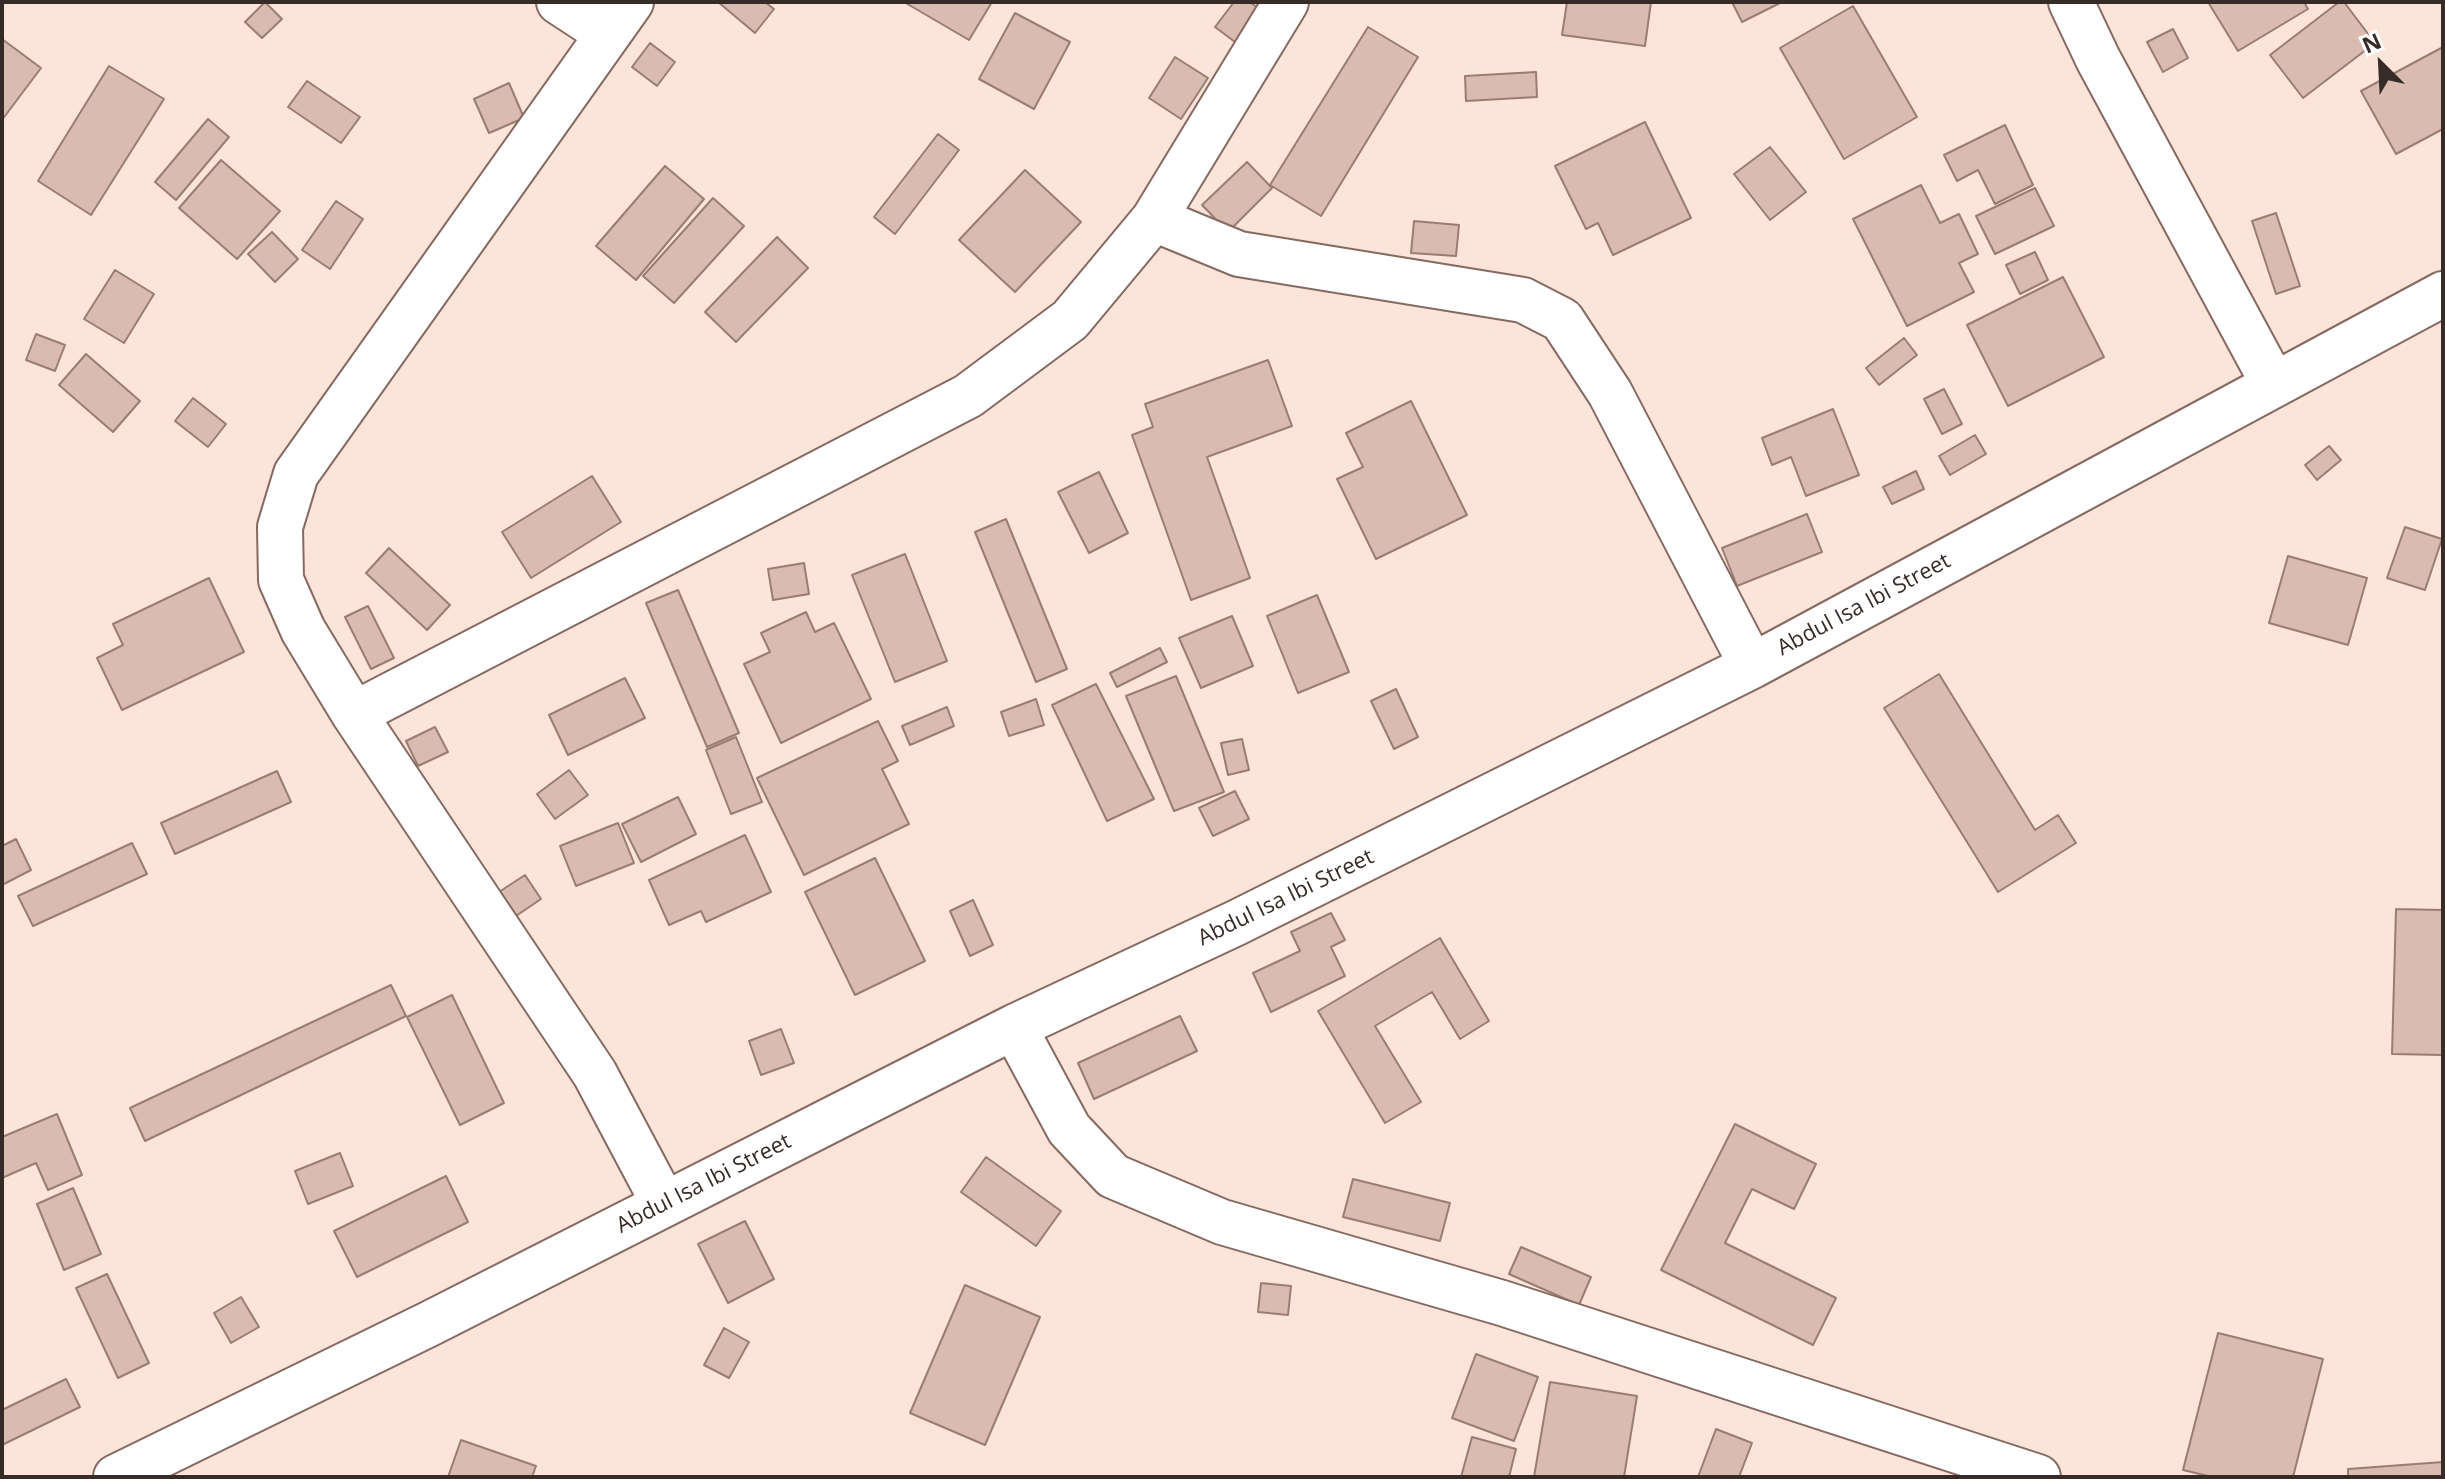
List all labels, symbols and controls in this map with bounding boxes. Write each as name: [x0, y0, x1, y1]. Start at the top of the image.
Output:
north arrow: [2341, 24, 2421, 104]
text: N: [2357, 25, 2386, 59]
street label: Abdul Isa Ibi Street: [1773, 548, 1955, 662]
street label: Abdul Isa Ibi Street: [1194, 844, 1378, 952]
street label: Abdul Isa Ibi Street: [612, 1129, 796, 1239]

